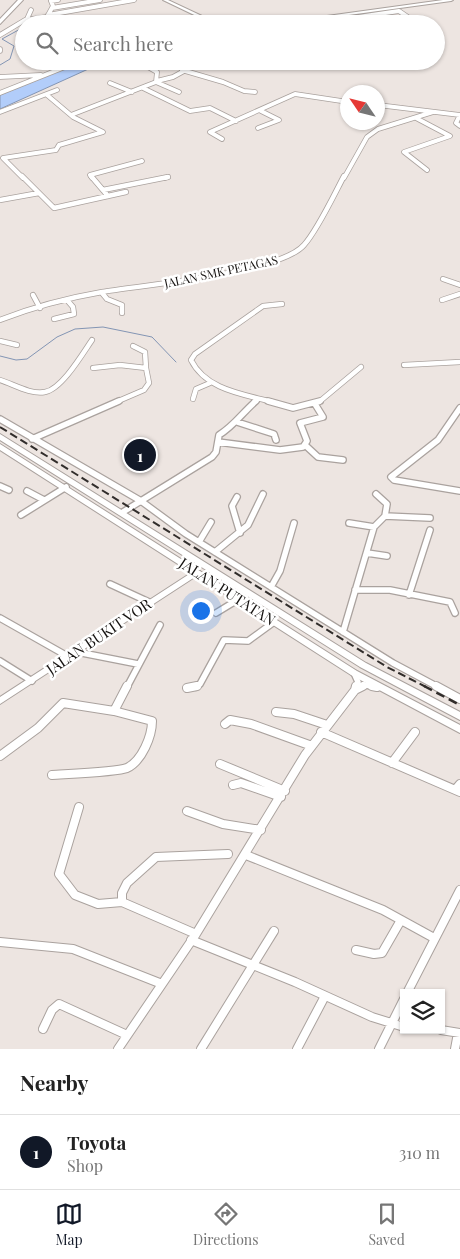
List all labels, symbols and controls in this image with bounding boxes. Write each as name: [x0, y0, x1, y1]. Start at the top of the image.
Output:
search box: [15, 15, 445, 70]
icon: search: [33, 29, 61, 57]
text: Search here: [73, 30, 173, 56]
north arrow: [340, 85, 385, 130]
street label: JALAN SMK PETAGAS: [161, 251, 279, 291]
pin: 1: [124, 436, 156, 474]
street label: JALAN PUTATAN: [175, 552, 280, 630]
street label: JALAN BUKIT VOR: [41, 593, 155, 679]
your location: [188, 598, 214, 624]
map controls: [400, 989, 445, 1034]
button: layers: [400, 989, 445, 1034]
text: Nearby: [20, 1068, 89, 1096]
text: Toyota: [67, 1129, 126, 1155]
text: 1: [33, 1142, 39, 1163]
text: 310 m: [399, 1142, 440, 1163]
text: Shop: [67, 1155, 103, 1176]
tab: Map: [55, 1200, 83, 1249]
tab: Directions: [193, 1200, 258, 1249]
tab: Saved: [369, 1200, 405, 1249]

